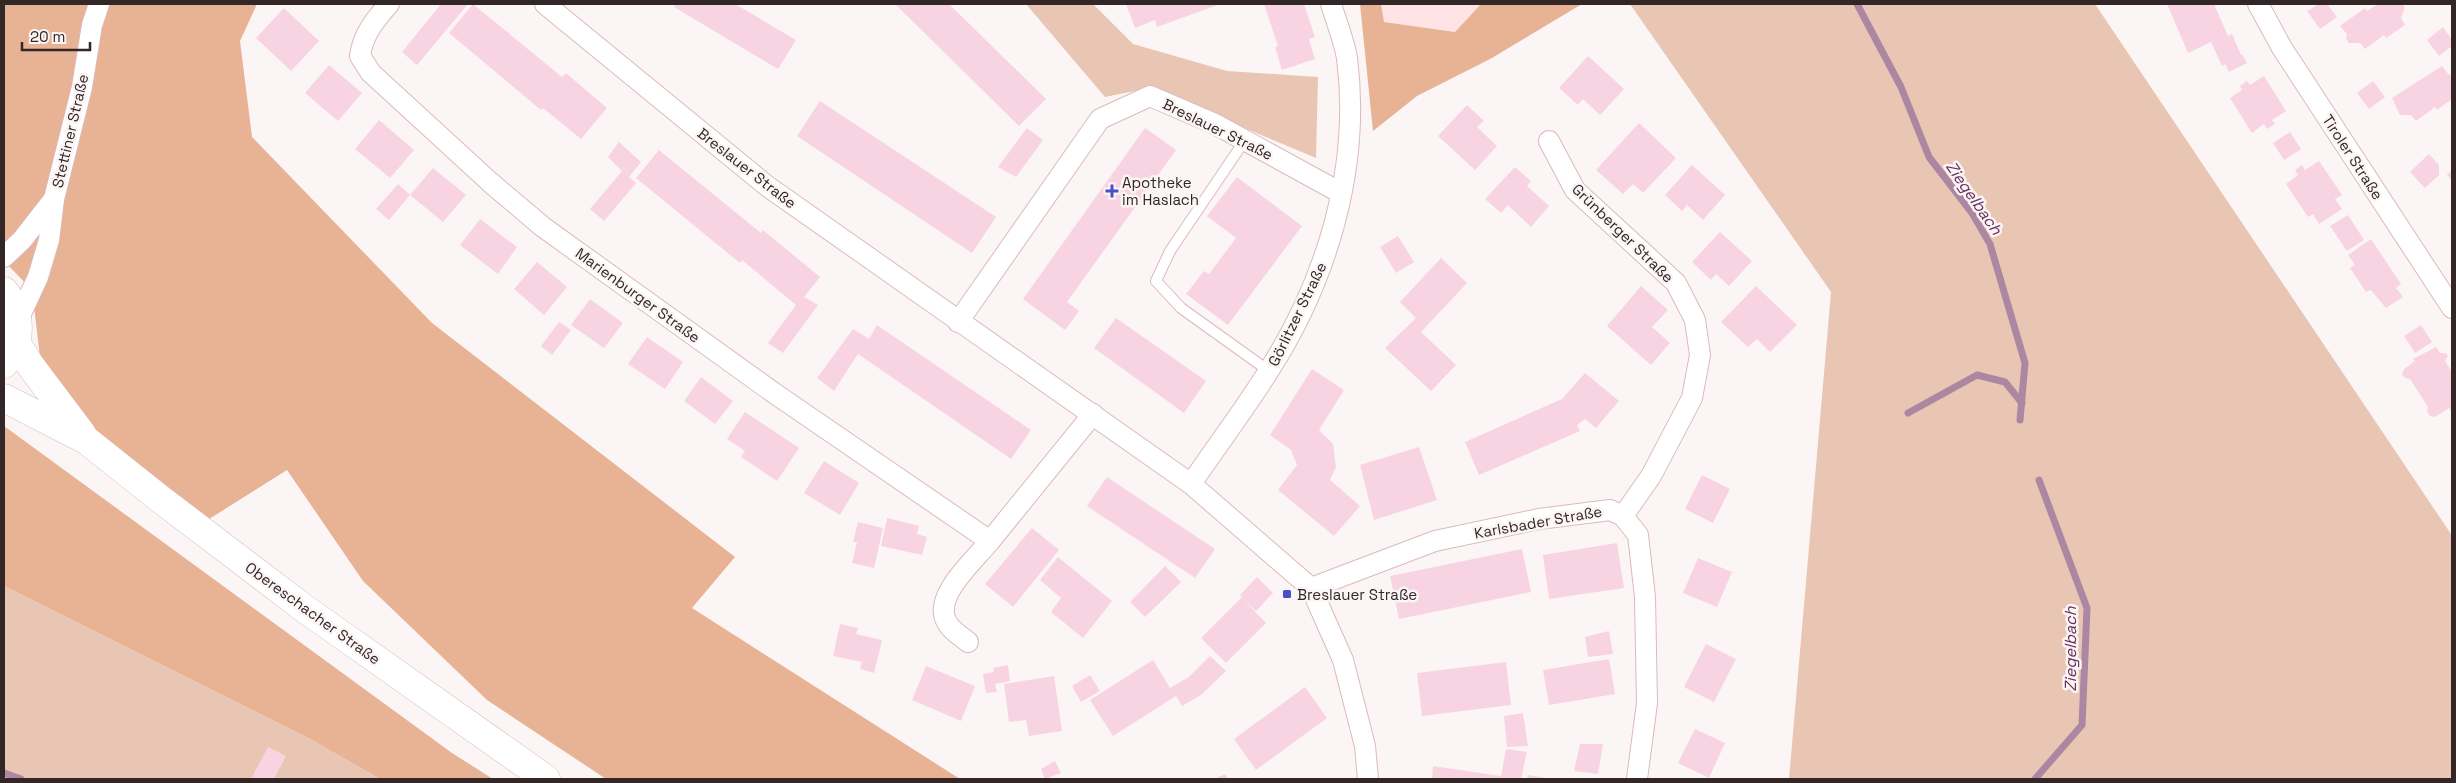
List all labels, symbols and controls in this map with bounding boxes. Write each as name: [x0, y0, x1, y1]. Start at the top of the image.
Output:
scale bar: [22, 20, 90, 52]
text: 20 m: [30, 27, 65, 46]
street label: Stettiner Straße: [48, 72, 92, 190]
street label: Breslauer Straße: [1160, 94, 1276, 164]
street label: Tiroler Straße: [2318, 111, 2388, 203]
street label: Breslauer Straße: [694, 124, 800, 213]
water label: Ziegelbach: [1941, 157, 2008, 240]
place label: Apotheke im Haslach: [1122, 173, 1199, 209]
street label: Grünberger Straße: [1568, 180, 1678, 287]
marker: Apotheke im Haslach: [1106, 185, 1118, 197]
street label: Marienburger Straße: [572, 243, 704, 347]
street label: Görlitzer Straße: [1264, 259, 1330, 369]
street label: Karlsbader Straße: [1473, 501, 1604, 543]
street label: Obereschacher Straße: [242, 558, 384, 668]
place label: Breslauer Straße: [1297, 585, 1417, 604]
marker: Breslauer Straße: [1281, 588, 1293, 600]
water label: Ziegelbach: [2060, 605, 2081, 691]

